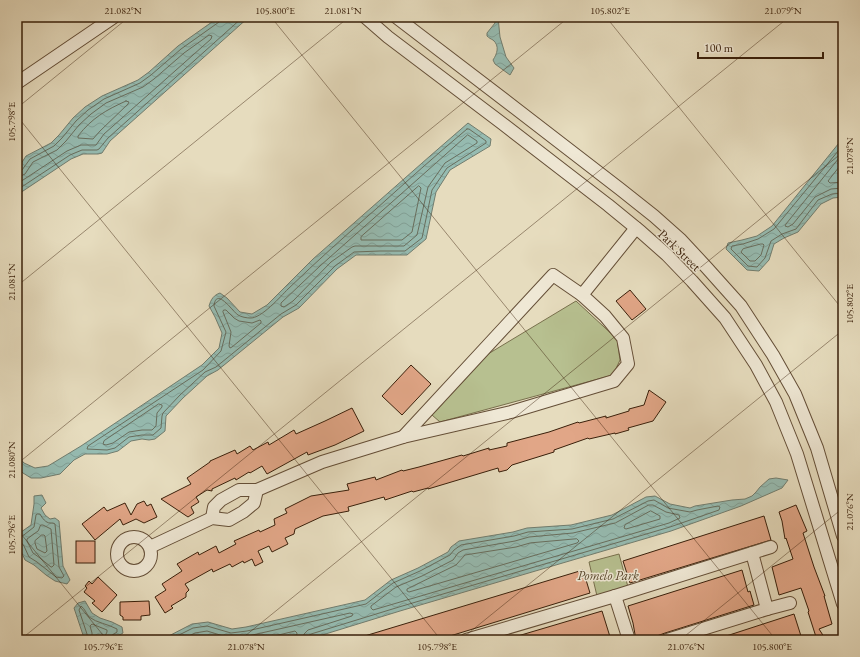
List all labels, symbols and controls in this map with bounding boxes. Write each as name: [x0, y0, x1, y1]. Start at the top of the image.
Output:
text: 21.082°N: [104, 4, 142, 17]
text: 105.800°E: [255, 4, 295, 17]
text: 21.081°N: [324, 4, 362, 17]
text: 105.802°E: [590, 4, 630, 17]
text: 21.079°N: [764, 4, 802, 17]
scale bar: [698, 34, 823, 60]
text: 100 m: [704, 40, 734, 56]
text: 105.798°E: [5, 102, 18, 142]
text: 21.078°N: [843, 137, 856, 175]
street label: Park Street: [655, 226, 705, 275]
text: 21.081°N: [5, 263, 18, 301]
text: 105.802°E: [843, 284, 856, 324]
text: 21.080°N: [5, 441, 18, 479]
text: 21.076°N: [843, 493, 856, 531]
text: 105.796°E: [5, 515, 18, 555]
park label: Pomelo Park: [577, 567, 639, 584]
text: 105.796°E: [83, 640, 123, 653]
text: 21.078°N: [227, 640, 265, 653]
text: 105.798°E: [417, 640, 457, 653]
text: 21.076°N: [667, 640, 705, 653]
text: 105.800°E: [752, 640, 792, 653]

